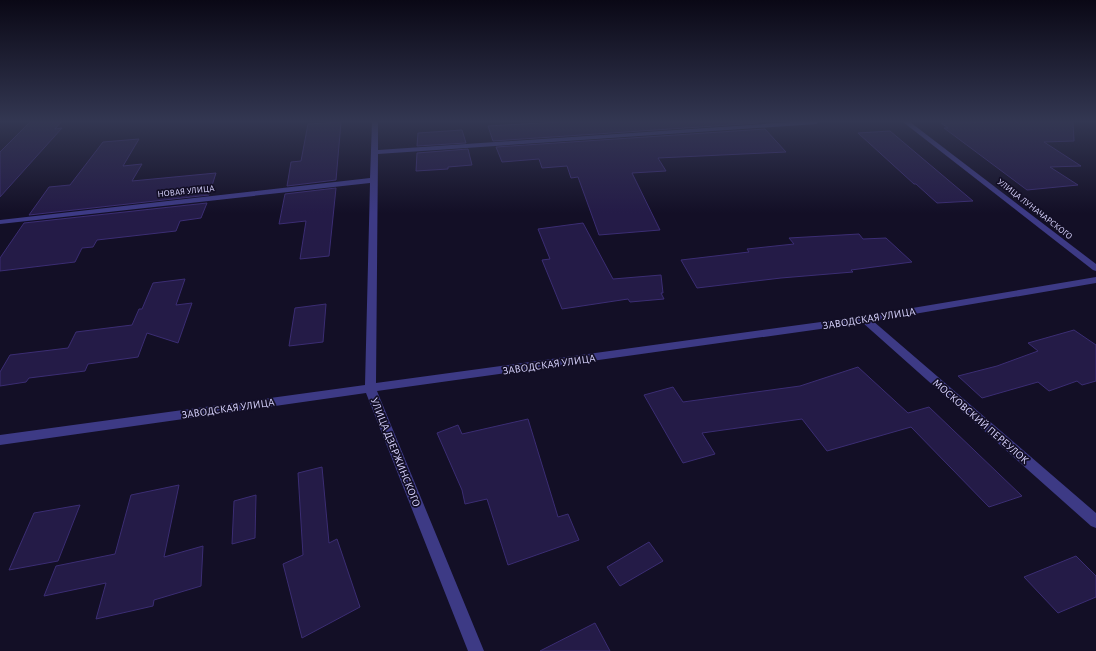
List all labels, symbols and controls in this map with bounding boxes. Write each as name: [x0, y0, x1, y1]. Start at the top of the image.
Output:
street label: УЛИЦА ЛУНАЧАРСКОГО: [995, 177, 1074, 241]
street label: НОВАЯ УЛИЦА: [157, 184, 216, 199]
street label: ЗАВОДСКАЯ УЛИЦА: [822, 306, 917, 331]
street label: ЗАВОДСКАЯ УЛИЦА: [502, 352, 597, 376]
street label: МОСКОВСКИЙ ПЕРЕУЛОК: [931, 377, 1031, 466]
street label: ЗАВОДСКАЯ УЛИЦА: [181, 396, 276, 420]
street label: УЛИЦА ДЗЕРЖИНСКОГО: [369, 396, 422, 508]

